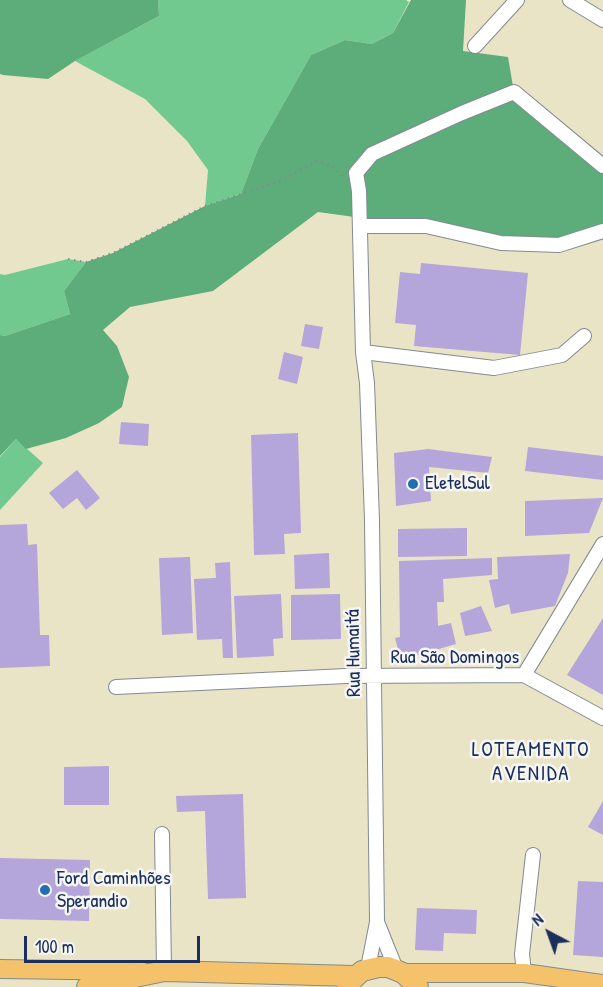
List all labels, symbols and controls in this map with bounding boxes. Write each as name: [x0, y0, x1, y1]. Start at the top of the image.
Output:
place label: EletelSul: [425, 472, 490, 496]
marker: EletelSul: [406, 477, 420, 491]
street label: Rua Humaitá: [341, 609, 367, 697]
street label: Rua São Domingos: [391, 646, 519, 670]
district label: LOTEAMENTO AVENIDA: [472, 737, 590, 787]
place label: Ford Caminhões Sperandio: [57, 867, 171, 914]
marker: Ford Caminhões Sperandio: [38, 883, 52, 897]
north arrow: [519, 903, 579, 963]
text: N: [527, 908, 548, 931]
scale bar: [27, 924, 202, 962]
text: 100 m: [35, 934, 74, 959]

